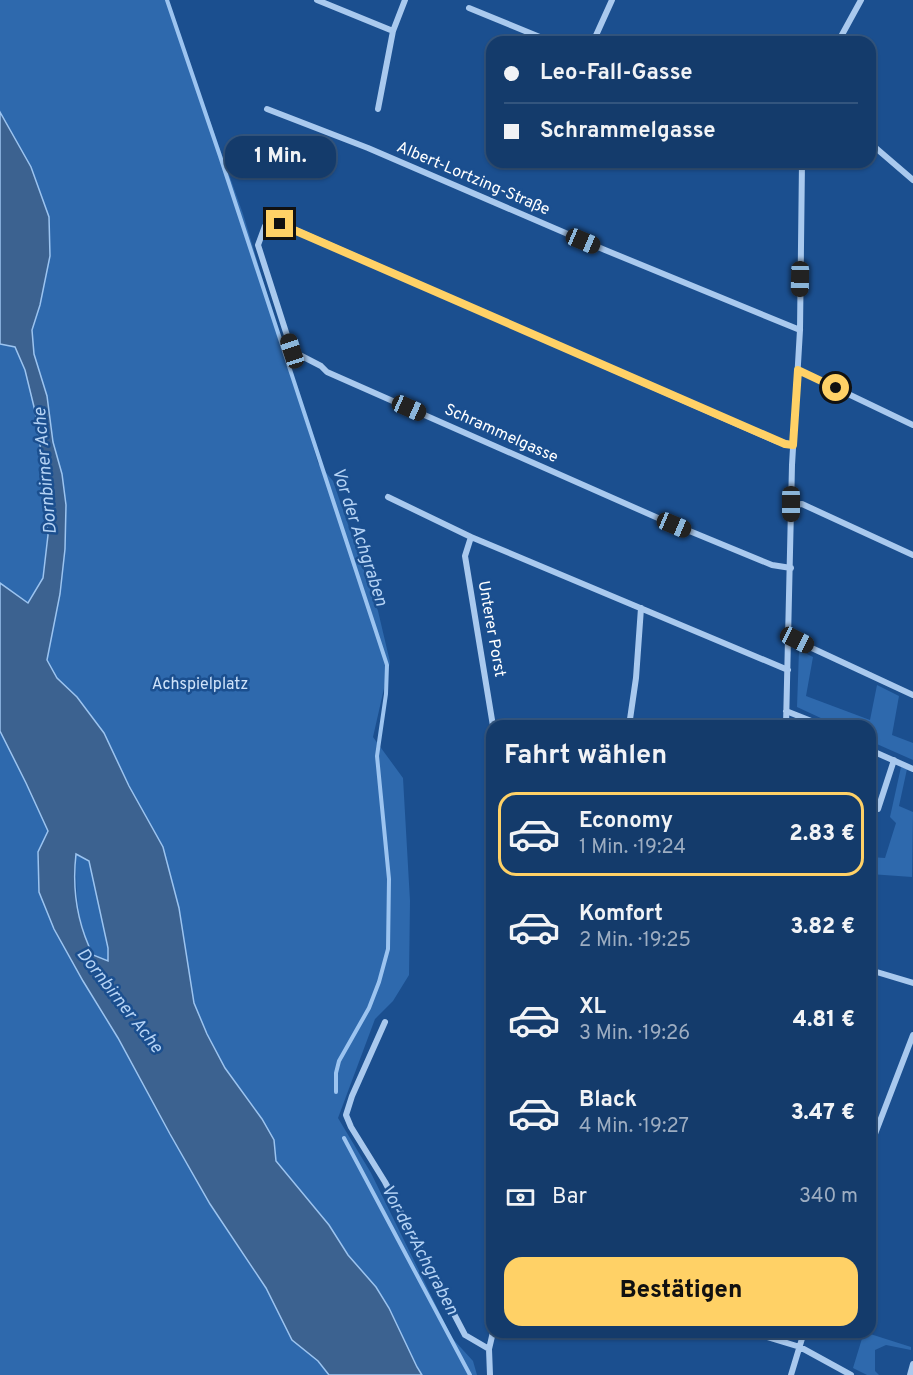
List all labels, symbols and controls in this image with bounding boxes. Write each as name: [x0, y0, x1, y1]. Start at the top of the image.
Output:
text: Leo-Fall-Gasse: [540, 60, 693, 87]
text: Schrammelgasse: [540, 118, 716, 145]
callout: 1 Min.: [224, 137, 336, 179]
street label: Albert-Lortzing-Straße: [393, 138, 553, 220]
text: 1 Min.: [254, 144, 307, 170]
route end: [266, 210, 293, 237]
car: [563, 226, 603, 256]
car: [791, 261, 809, 297]
car: [278, 331, 306, 371]
route start: [822, 374, 849, 401]
car: [389, 392, 429, 424]
street label: Schrammelgasse: [441, 400, 561, 468]
water label: Dornbirner Ache: [29, 406, 63, 535]
water label: Vor der Achgraben: [326, 465, 392, 609]
car: [782, 486, 800, 522]
car: [654, 510, 694, 540]
street label: Unterer Porst: [473, 579, 509, 679]
car: [777, 624, 817, 656]
park label: Achspielplatz: [152, 675, 248, 695]
text: Fahrt wählen: [504, 739, 667, 773]
icon: car: [507, 807, 561, 861]
text: Economy: [579, 808, 673, 835]
text: 2.83 €: [789, 821, 855, 848]
text: 1 Min. · 19:24: [579, 835, 686, 861]
icon: car: [507, 900, 561, 954]
text: Komfort: [579, 901, 663, 928]
text: 3.82 €: [790, 914, 855, 941]
text: 2 Min. · 19:25: [579, 928, 691, 954]
water label: Dornbirner Ache: [71, 944, 168, 1059]
icon: car: [507, 993, 561, 1047]
text: XL: [579, 994, 606, 1021]
text: 4.81 €: [793, 1007, 855, 1034]
text: 3 Min. · 19:26: [579, 1021, 690, 1047]
icon: car: [507, 1086, 561, 1140]
text: Black: [579, 1087, 637, 1114]
text: 3.47 €: [791, 1100, 855, 1127]
text: 4 Min. · 19:27: [579, 1114, 689, 1140]
water label: Vor der Achgraben: [375, 1181, 463, 1319]
icon: cash: [504, 1181, 537, 1214]
text: Bar: [552, 1184, 587, 1211]
text: 340 m: [799, 1184, 858, 1210]
button: Bestätigen: [504, 1257, 858, 1326]

